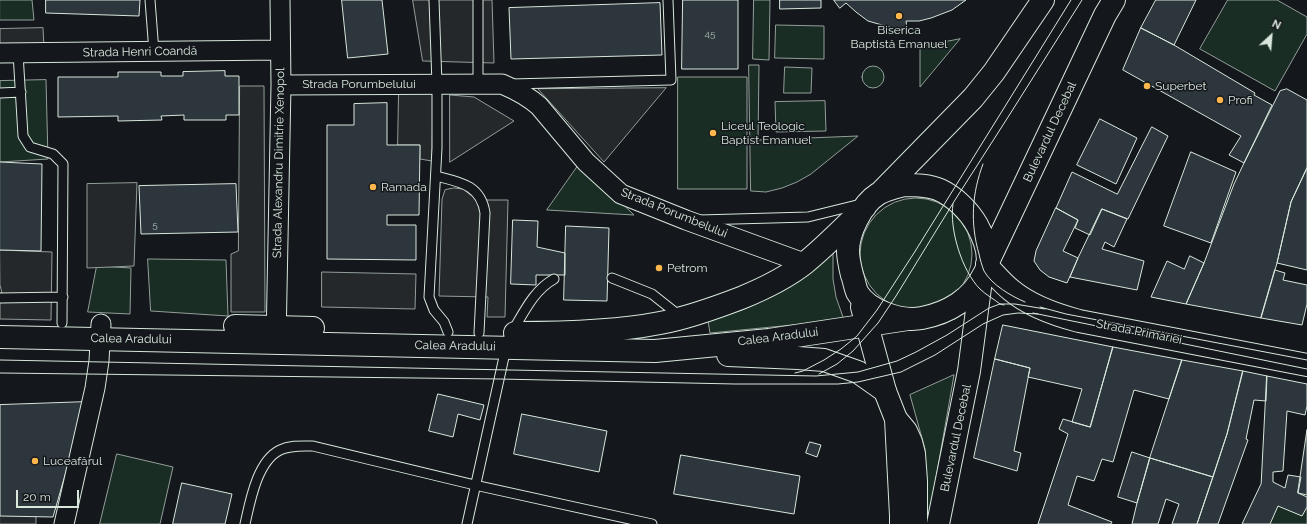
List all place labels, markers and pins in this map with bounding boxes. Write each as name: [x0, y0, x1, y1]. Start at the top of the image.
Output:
marker: Biserica Baptistă Emanuel: [894, 11, 904, 21]
place label: Biserica Baptistă Emanuel: [850, 23, 948, 51]
place label: Superbet: [1155, 79, 1206, 93]
marker: Superbet: [1142, 81, 1152, 91]
place label: Profi: [1228, 93, 1253, 107]
marker: Profi: [1215, 95, 1225, 105]
place label: Liceul Teologic Baptist Emanuel: [721, 119, 812, 147]
marker: Liceul Teologic Baptist Emanuel: [708, 128, 718, 138]
place label: Ramada: [381, 180, 427, 194]
marker: Ramada: [368, 182, 378, 192]
place label: Petrom: [667, 261, 708, 275]
marker: Petrom: [654, 263, 664, 273]
place label: Luceafărul: [43, 454, 102, 468]
marker: Luceafărul: [30, 456, 40, 466]

